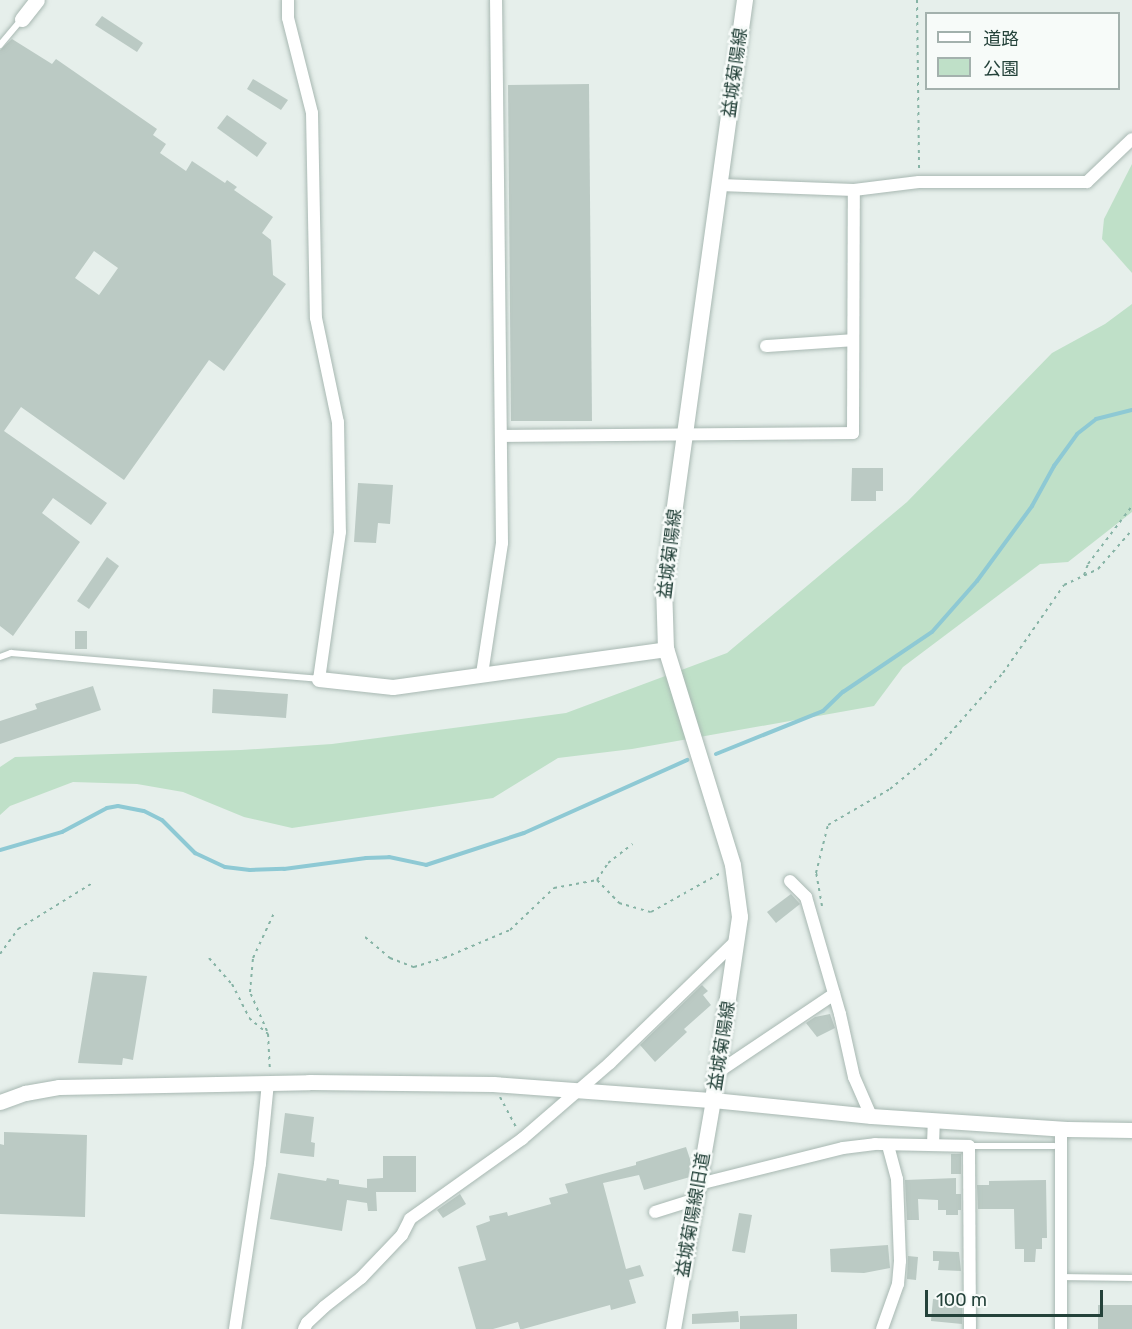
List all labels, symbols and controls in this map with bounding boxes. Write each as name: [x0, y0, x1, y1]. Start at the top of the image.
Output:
legend: [925, 12, 1120, 90]
street label: 益城菊陽線: [718, 27, 752, 119]
text: 道路: [983, 28, 1019, 50]
text: 公園: [983, 58, 1019, 80]
street label: 益城菊陽線: [654, 508, 686, 600]
street label: 益城菊陽線: [704, 1000, 740, 1092]
street label: 益城菊陽線旧道: [671, 1151, 715, 1279]
scale bar: [928, 1278, 1106, 1316]
text: 100 m: [936, 1289, 987, 1311]

